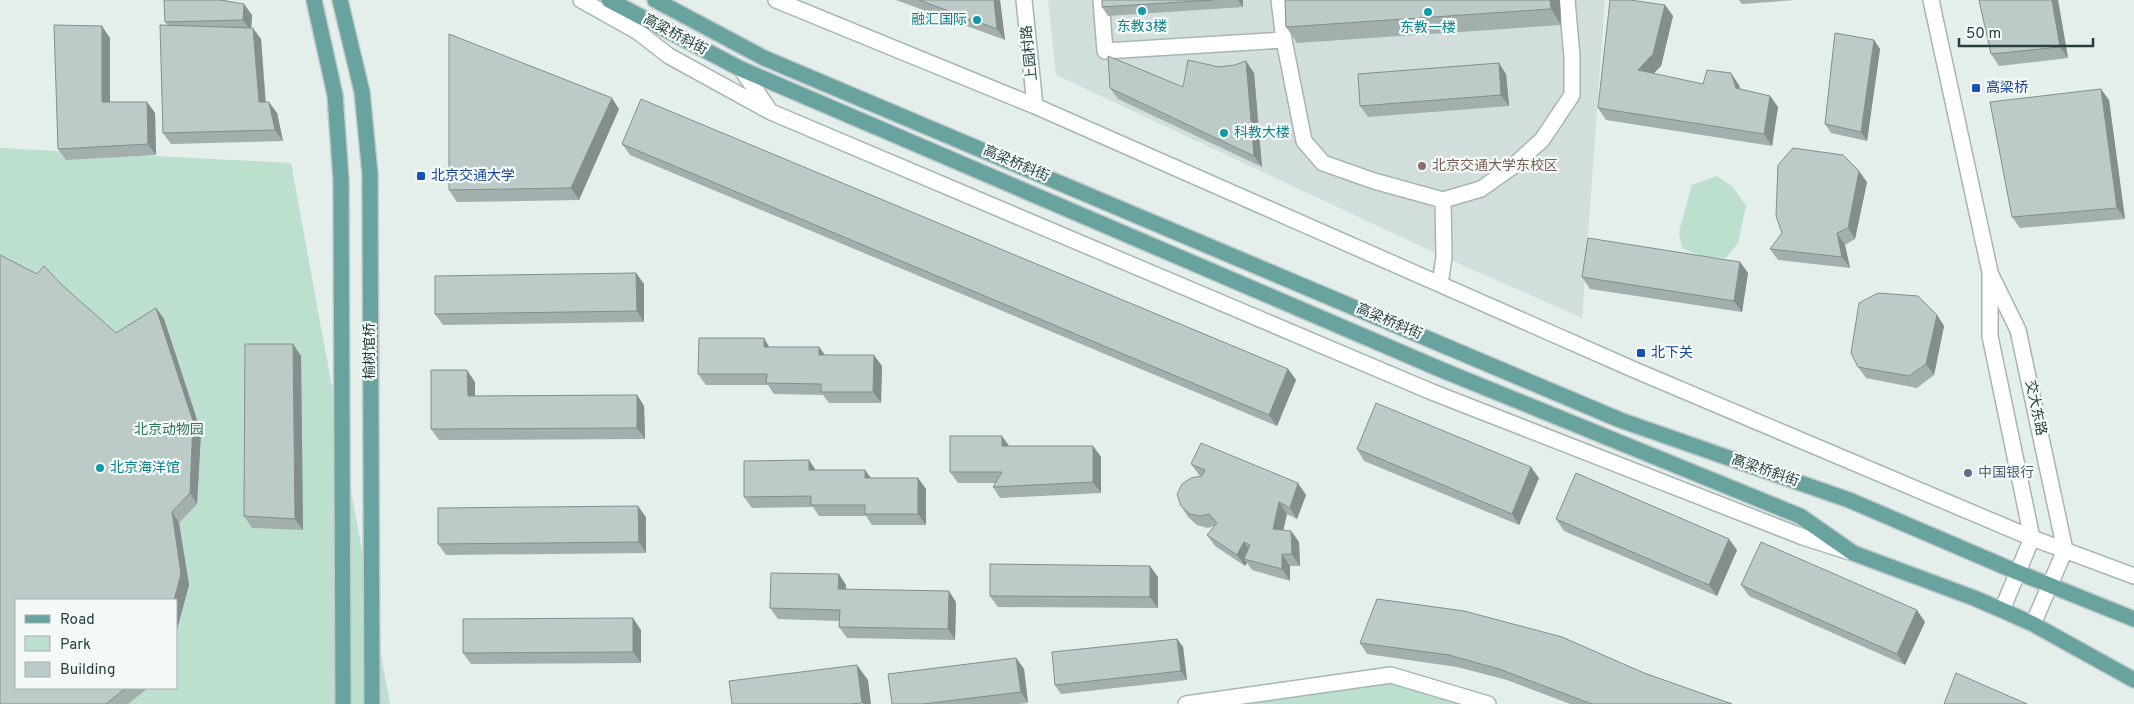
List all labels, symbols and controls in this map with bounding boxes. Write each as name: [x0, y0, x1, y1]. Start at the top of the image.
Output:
marker: 东教3楼: [1136, 5, 1148, 17]
marker: 东教一楼: [1422, 6, 1434, 18]
street label: 高粱桥斜街: [640, 11, 710, 59]
place label: 融汇国际: [911, 12, 967, 29]
marker: 融汇国际: [971, 14, 983, 26]
scale bar: [1959, 15, 2093, 47]
place label: 东教3楼: [1117, 19, 1167, 36]
place label: 东教一楼: [1400, 20, 1456, 37]
street label: 上园村路: [1018, 24, 1041, 82]
text: 50 m: [1966, 25, 2001, 44]
place label: 高梁桥: [1986, 80, 2028, 97]
marker: 高梁桥: [1970, 82, 1982, 94]
place label: 科教大楼: [1234, 125, 1290, 142]
marker: 科教大楼: [1218, 127, 1230, 139]
street label: 高梁桥斜街: [980, 143, 1052, 185]
place label: 北京交通大学东校区: [1432, 157, 1558, 175]
marker: 北京交通大学东校区: [1416, 160, 1428, 172]
place label: 北京交通大学: [431, 167, 515, 185]
marker: 北京交通大学: [415, 170, 427, 182]
street label: 高梁桥斜街: [1353, 301, 1425, 343]
street label: 榆树馆桥: [361, 323, 379, 379]
place label: 北下关: [1651, 344, 1693, 362]
marker: 北下关: [1635, 347, 1647, 359]
street label: 交大东路: [2021, 379, 2050, 437]
park label: 北京动物园: [134, 421, 204, 439]
street label: 高梁桥斜街: [1729, 452, 1801, 490]
place label: 北京海洋馆: [110, 459, 180, 477]
marker: 北京海洋馆: [94, 462, 106, 474]
place label: 中国银行: [1978, 465, 2034, 482]
marker: 中国银行: [1962, 467, 1974, 479]
legend: [15, 599, 178, 689]
text: Road: [60, 611, 95, 630]
text: Park: [60, 636, 91, 655]
text: Building: [60, 661, 115, 680]

